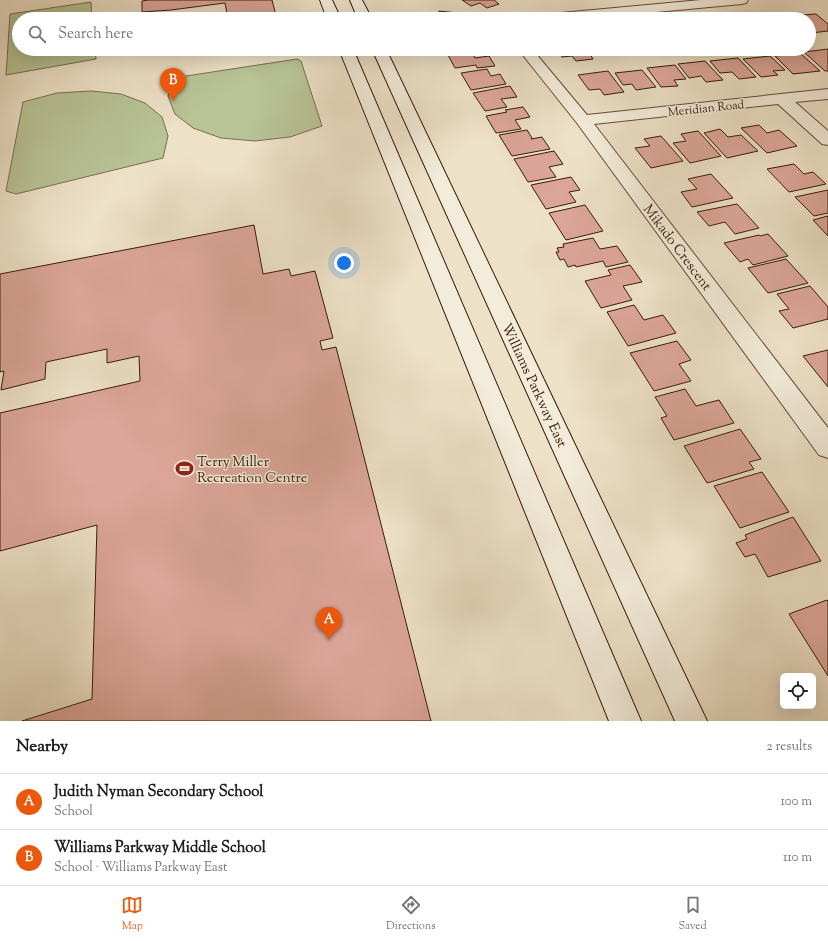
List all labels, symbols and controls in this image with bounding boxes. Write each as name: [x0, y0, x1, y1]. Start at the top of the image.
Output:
search box: [12, 12, 816, 56]
icon: search: [26, 23, 48, 45]
text: Search here: [58, 24, 133, 45]
pin: B: [160, 68, 186, 101]
street label: Meridian Road: [667, 96, 745, 122]
street label: Mikado Crescent: [637, 201, 716, 296]
your location: [334, 253, 354, 273]
street label: Williams Parkway East: [496, 320, 571, 452]
place label: Terry Miller Recreation Centre: [197, 453, 307, 489]
sports icon: Terry Miller Recreation Centre: [174, 459, 194, 479]
pin: A: [316, 607, 342, 640]
map controls: [780, 673, 816, 709]
button: locate: [780, 673, 816, 709]
text: Nearby: [16, 735, 68, 759]
text: 2 results: [767, 738, 812, 756]
text: Judith Nyman Secondary School: [54, 782, 263, 803]
text: A: [24, 793, 34, 811]
text: 100 m: [780, 793, 812, 811]
text: School: [54, 803, 93, 821]
text: Williams Parkway Middle School: [54, 838, 266, 859]
text: B: [25, 849, 33, 867]
text: 110 m: [783, 849, 812, 867]
text: School · Williams Parkway East: [54, 859, 227, 877]
tab: Map: [121, 894, 143, 934]
tab: Directions: [386, 894, 436, 934]
tab: Saved: [678, 894, 707, 934]

